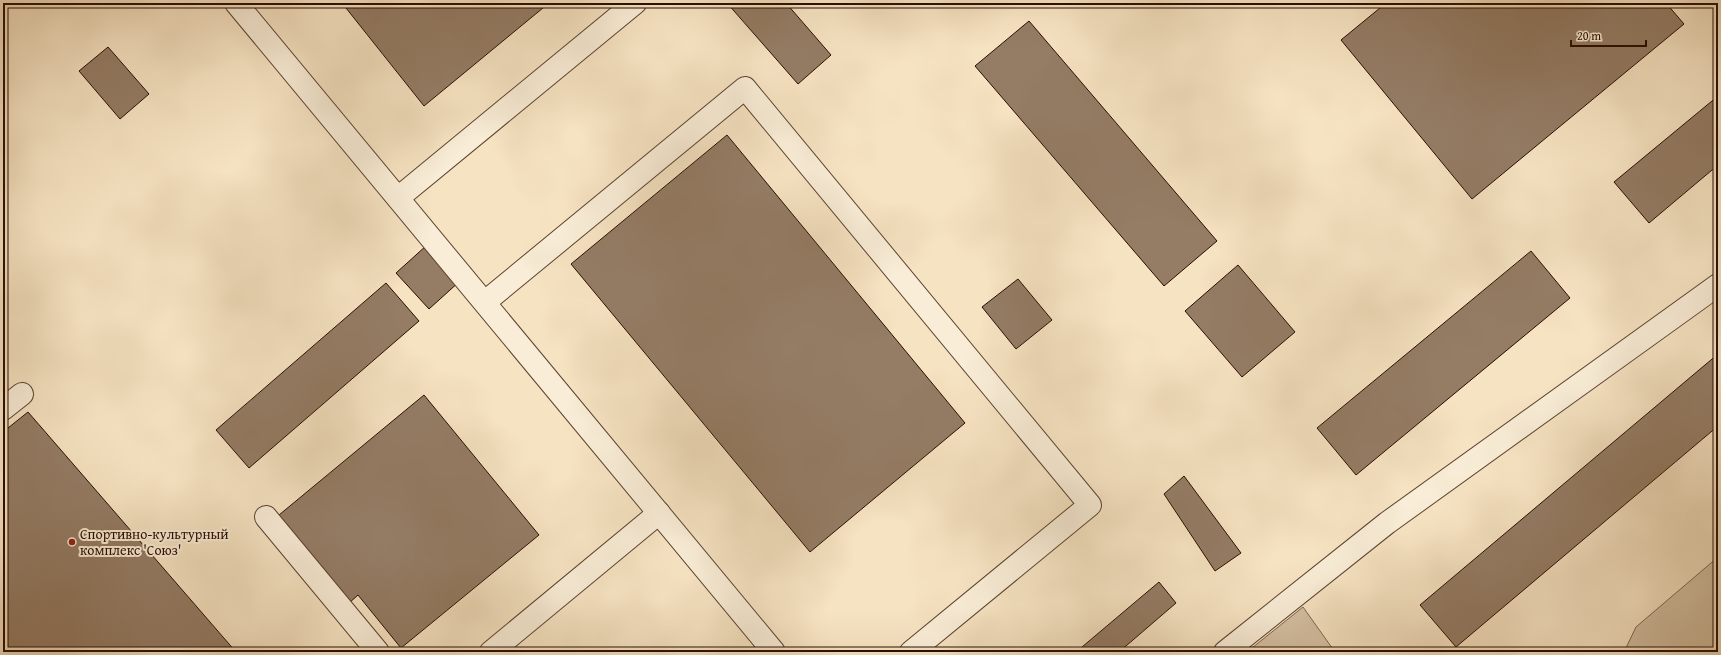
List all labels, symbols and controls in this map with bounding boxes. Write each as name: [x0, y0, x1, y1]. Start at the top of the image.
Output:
scale bar: [1571, 22, 1646, 48]
text: 20 m: [1577, 27, 1601, 44]
place label: Спортивно-культурный комплекс 'Союз': [80, 524, 229, 560]
marker: Спортивно-культурный комплекс 'Союз': [67, 537, 77, 547]

